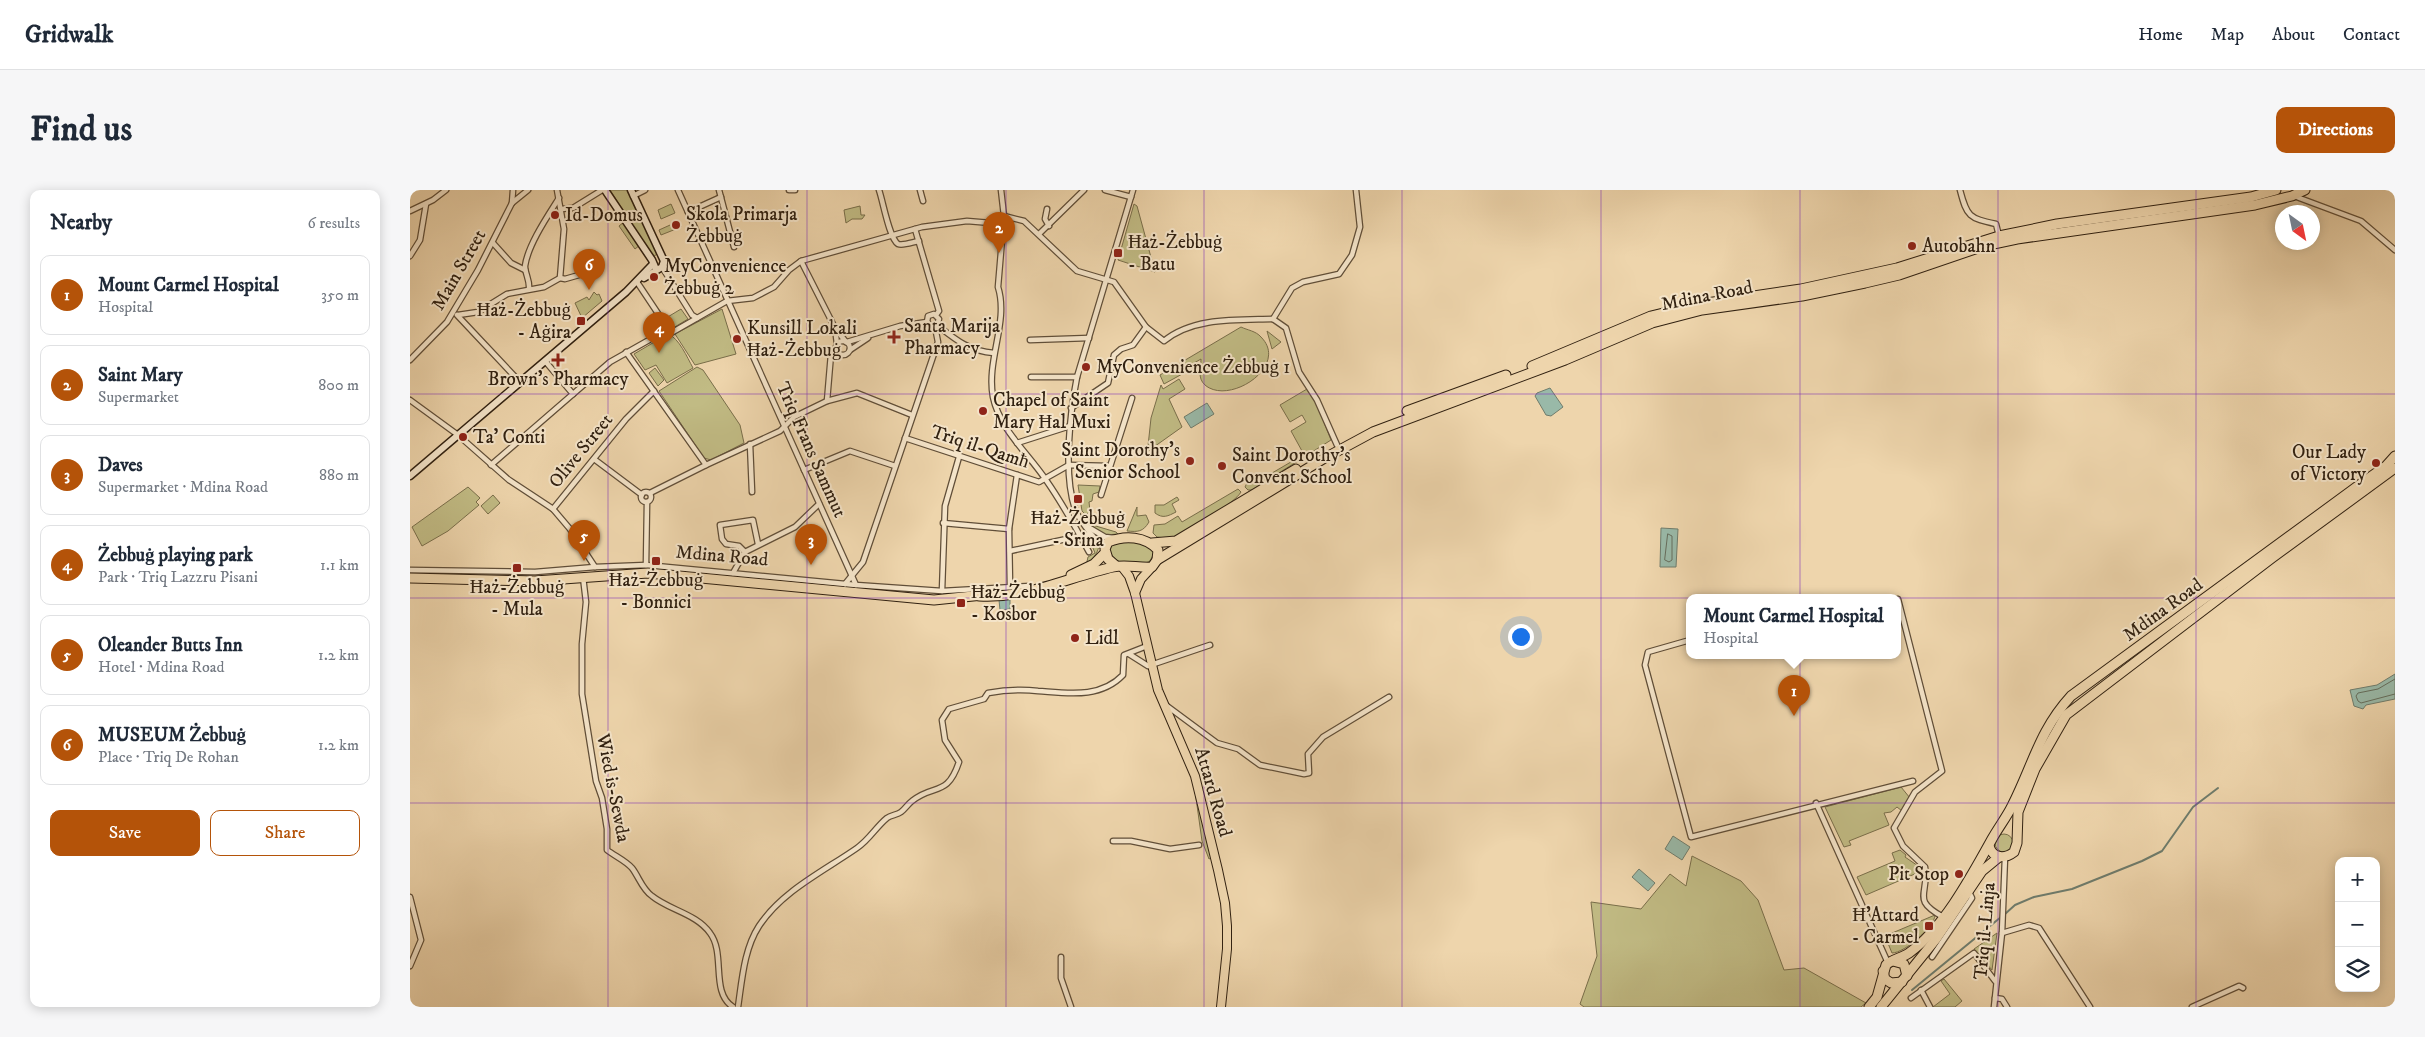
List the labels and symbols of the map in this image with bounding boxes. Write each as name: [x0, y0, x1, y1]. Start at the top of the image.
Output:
place label: Skola Primarja Żebbuġ: [686, 203, 797, 248]
place label: Id-Domus: [565, 204, 643, 227]
north arrow: [2275, 205, 2320, 250]
marker: Id-Domus: [549, 209, 561, 221]
pin: 2: [983, 212, 1015, 253]
marker: Skola Primarja Żebbuġ: [670, 219, 682, 231]
street label: Main Street: [427, 226, 491, 314]
place label: Ħaż-Żebbuġ - Batu: [1128, 230, 1223, 276]
place label: Autobahn: [1922, 235, 1996, 258]
marker: Autobahn: [1906, 240, 1918, 252]
marker: Ħaż-Żebbuġ - Batu: [1112, 247, 1124, 259]
pin: 6: [573, 249, 605, 290]
place label: MyConvenience Żebbuġ 2: [664, 255, 787, 300]
marker: MyConvenience Żebbuġ 2: [648, 271, 660, 283]
street label: Mdina Road: [1659, 276, 1755, 316]
place label: Ħaż-Żebbuġ - Aġira: [477, 298, 571, 344]
pin: 4: [643, 312, 675, 353]
marker: Ħaż-Żebbuġ - Aġira: [575, 315, 587, 327]
place label: Santa Marija Pharmacy: [904, 315, 1000, 360]
place label: Kunsill Lokali Ħaż-Żebbuġ: [747, 317, 857, 362]
marker: Santa Marija Pharmacy: [888, 331, 900, 343]
marker: Kunsill Lokali Ħaż-Żebbuġ: [731, 333, 743, 345]
marker: Brown’s Pharmacy: [552, 354, 564, 366]
place label: MyConvenience Żebbuġ 1: [1096, 355, 1290, 379]
marker: MyConvenience Żebbuġ 1: [1080, 361, 1092, 373]
place label: Brown’s Pharmacy: [488, 368, 629, 391]
street label: Triq Frans Sammut: [770, 379, 851, 522]
place label: Chapel of Saint Mary Ħal Muxi: [993, 389, 1111, 434]
marker: Chapel of Saint Mary Ħal Muxi: [977, 405, 989, 417]
street label: Olive Street: [544, 409, 618, 493]
street label: Triq il-Qamħ: [928, 420, 1033, 475]
place label: Ta' Conti: [473, 426, 545, 449]
marker: Ta' Conti: [457, 431, 469, 443]
place label: Saint Dorothy's Senior School: [1061, 439, 1180, 484]
place label: Our Lady of Victory: [2290, 441, 2367, 486]
place label: Saint Dorothy's Convent School: [1232, 444, 1352, 489]
marker: Saint Dorothy's Senior School: [1184, 455, 1196, 467]
marker: Our Lady of Victory: [2370, 457, 2382, 469]
marker: Saint Dorothy's Convent School: [1216, 460, 1228, 472]
marker: Ħaż-Żebbuġ - Srina: [1072, 493, 1084, 505]
place label: Ħaż-Żebbuġ - Srina: [1031, 506, 1126, 552]
pin: 5: [568, 520, 600, 561]
pin: 3: [795, 524, 827, 565]
street label: Mdina Road: [675, 540, 770, 572]
marker: Ħaż-Żebbuġ - Bonnici: [650, 555, 662, 567]
marker: Ħaż-Żebbuġ - Mula: [511, 562, 523, 574]
place label: Ħaż-Żebbuġ - Bonnici: [609, 568, 704, 614]
street label: Mdina Road: [2119, 573, 2208, 647]
place label: Ħaż-Żebbuġ - Mula: [470, 575, 565, 621]
place label: Ħaż-Żebbuġ - Kosbor: [971, 580, 1066, 626]
marker: Ħaż-Żebbuġ - Kosbor: [955, 597, 967, 609]
your location: [1508, 624, 1534, 650]
place label: Lidl: [1085, 627, 1119, 650]
marker: Lidl: [1069, 632, 1081, 644]
pin: 1: [1778, 675, 1810, 716]
street label: Wied is-Sewda: [591, 731, 635, 844]
street label: Attard Road: [1189, 744, 1237, 840]
place label: Pit Stop: [1888, 863, 1949, 886]
marker: Pit Stop: [1953, 868, 1965, 880]
street label: Triq il-Linja: [1969, 882, 2002, 981]
place label: Ħ'Attard - Carmel: [1852, 904, 1920, 949]
marker: Ħ'Attard - Carmel: [1923, 920, 1935, 932]

